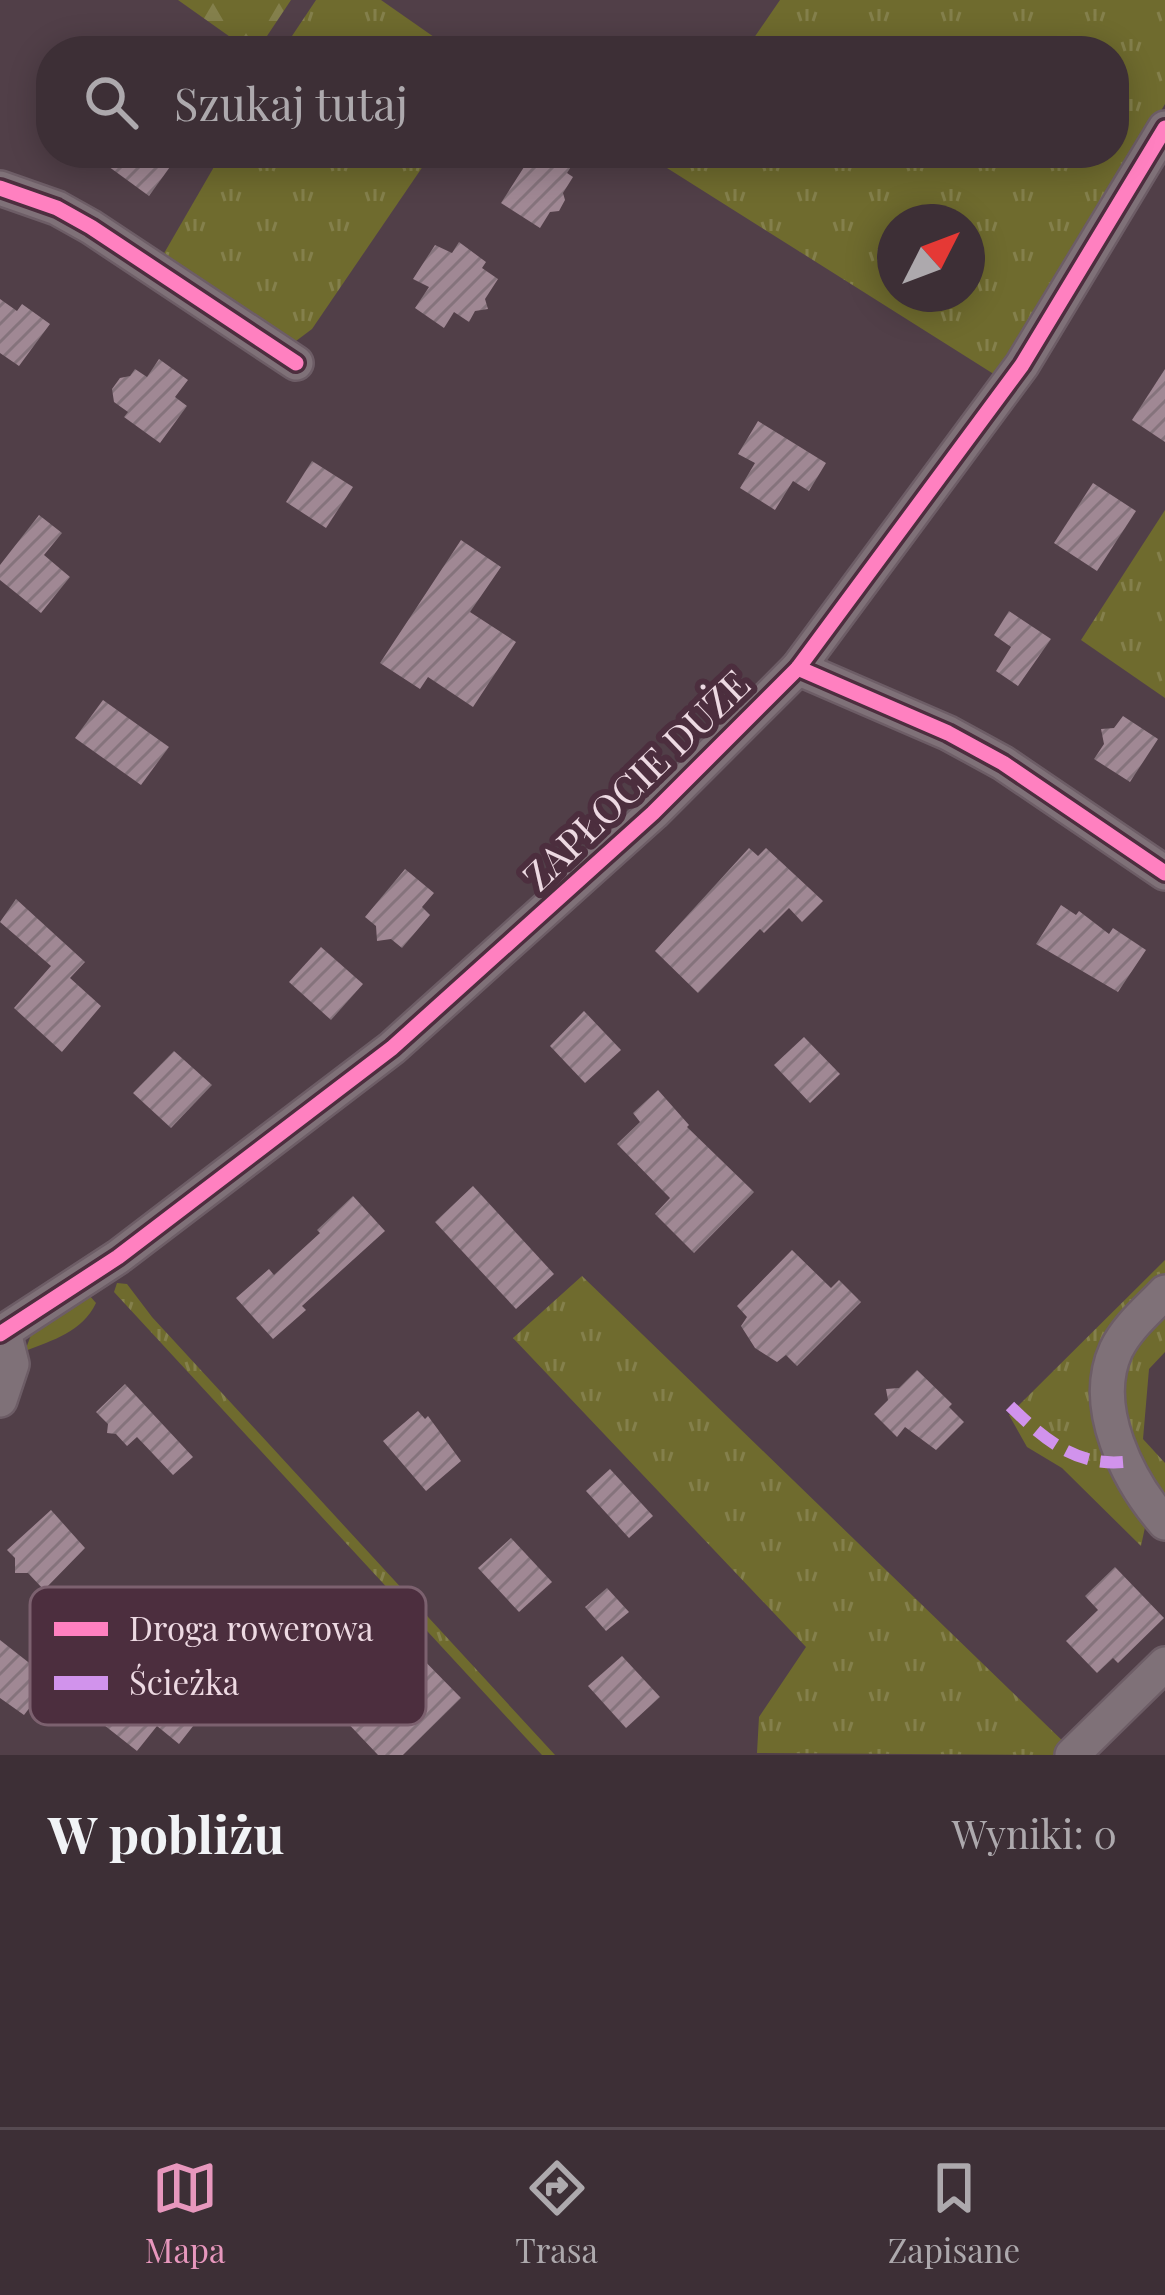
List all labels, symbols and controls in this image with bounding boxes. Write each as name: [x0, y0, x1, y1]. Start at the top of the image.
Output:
search box: [36, 36, 1129, 168]
icon: search: [78, 69, 144, 135]
text: Szukaj tutaj: [174, 72, 408, 132]
north arrow: [877, 204, 985, 312]
street label: ZAPŁOCIE DUŻE: [510, 657, 760, 901]
legend: [30, 1587, 426, 1725]
text: Droga rowerowa: [129, 1605, 374, 1649]
text: Ścieżka: [129, 1659, 240, 1703]
text: W pobliżu: [48, 1799, 284, 1867]
text: Wyniki: 0: [952, 1807, 1117, 1859]
tab: Mapa: [145, 2155, 225, 2271]
tab: Trasa: [515, 2155, 598, 2271]
tab: Zapisane: [888, 2155, 1020, 2271]

